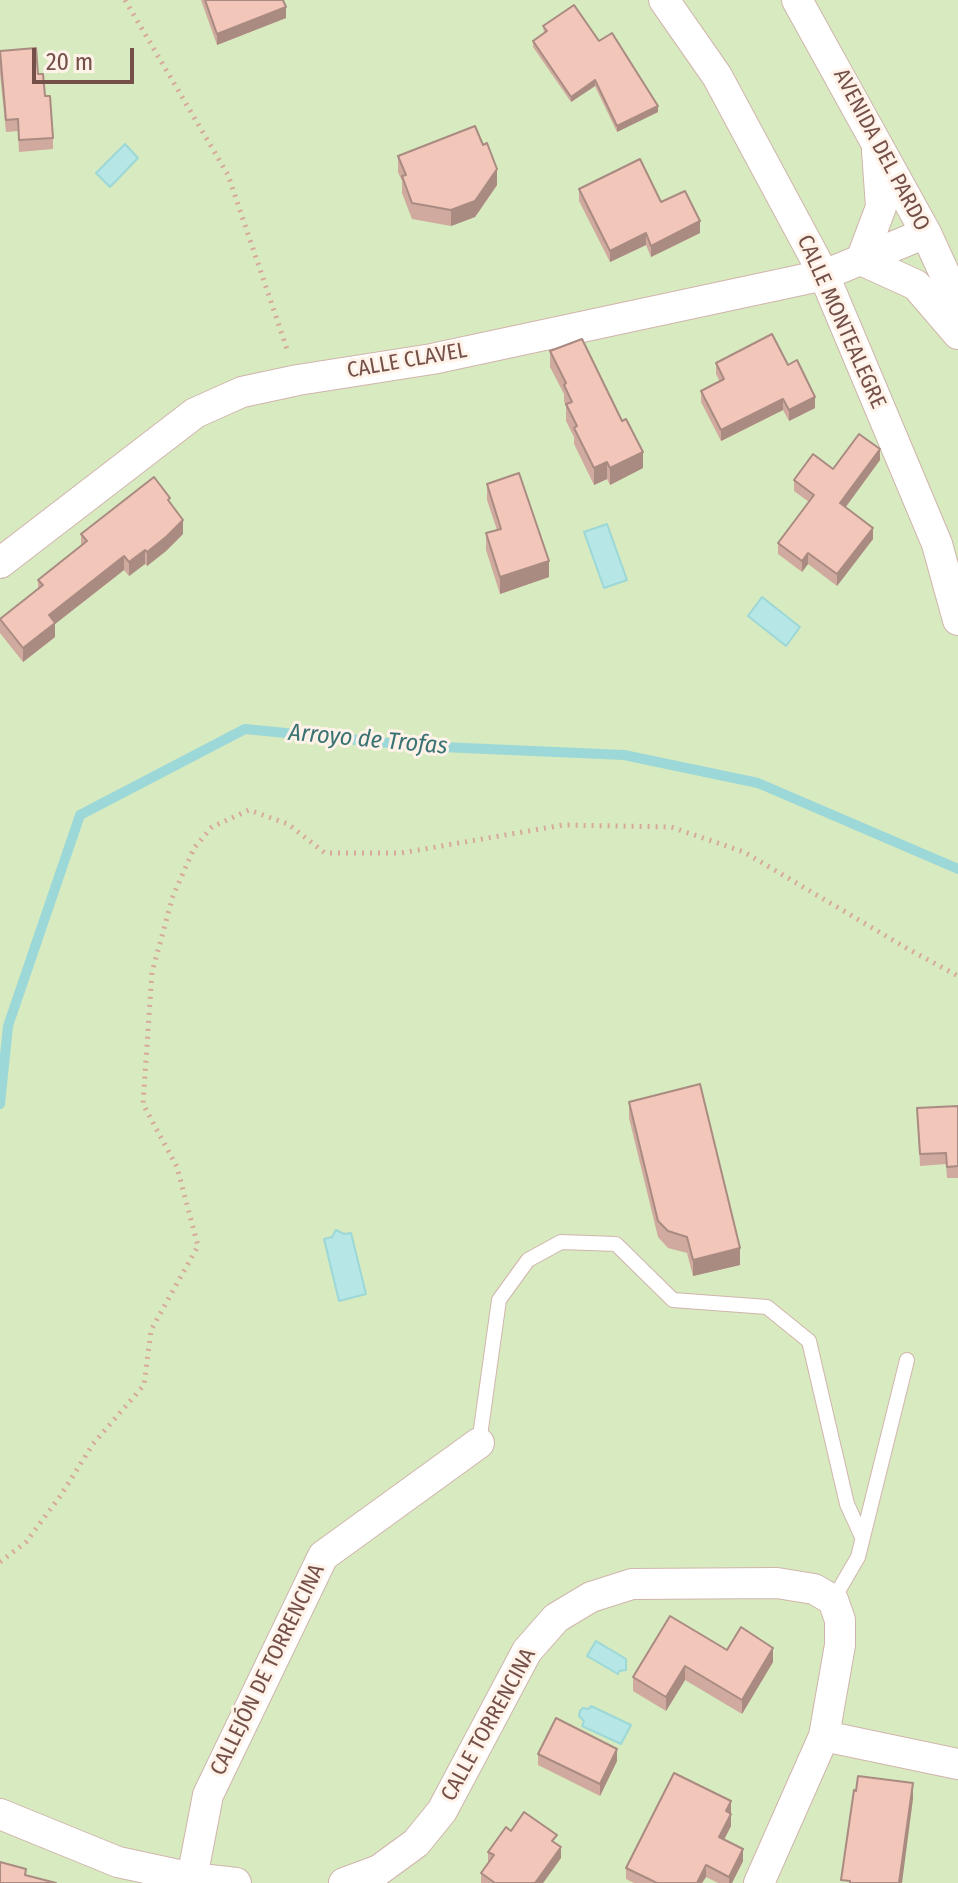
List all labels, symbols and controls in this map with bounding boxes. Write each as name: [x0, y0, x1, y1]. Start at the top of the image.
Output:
scale bar: [36, 32, 138, 82]
text: 20 m: [46, 48, 93, 76]
street label: AVENIDA DEL PARDO: [827, 65, 935, 235]
street label: CALLE MONTEALEGRE: [791, 231, 891, 413]
street label: CALLE CLAVEL: [345, 337, 469, 385]
water label: Arroyo de Trofas: [287, 719, 449, 761]
street label: CALLEJÓN DE TORRENCINA: [205, 1560, 331, 1780]
street label: CALLE TORRENCINA: [436, 1644, 542, 1806]

